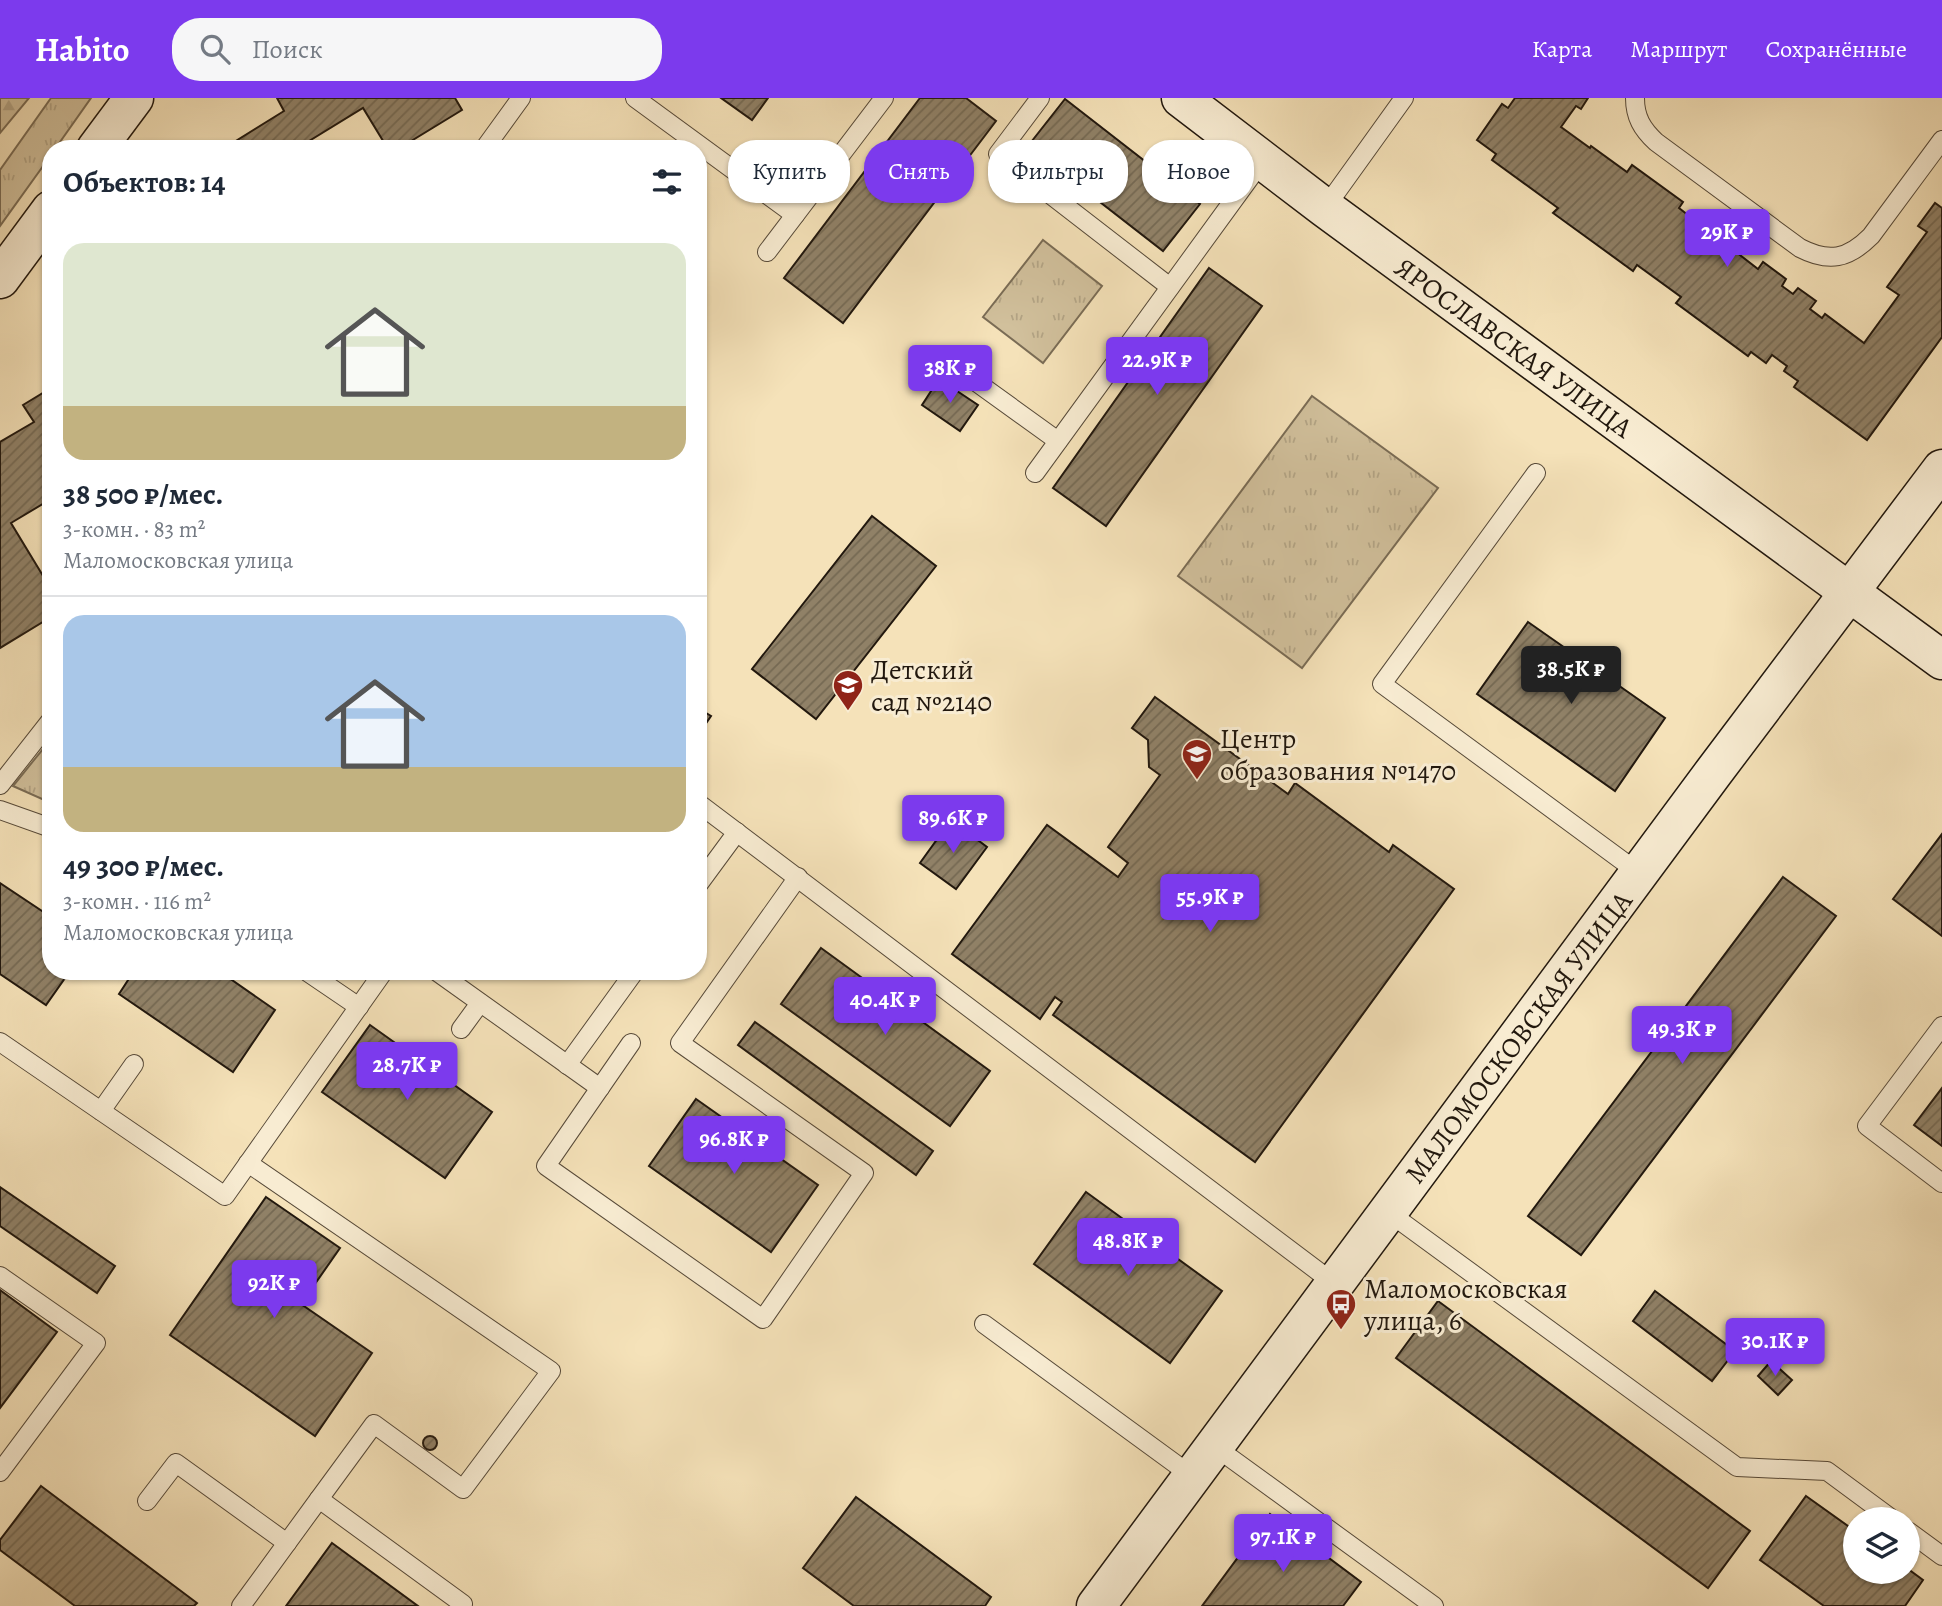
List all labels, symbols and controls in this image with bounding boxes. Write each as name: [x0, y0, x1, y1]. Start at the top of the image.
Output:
search box: [172, 18, 662, 81]
text: Habito: [35, 27, 130, 72]
icon: search: [196, 30, 234, 68]
text: Поиск: [252, 32, 323, 67]
text: Карта: [1532, 33, 1592, 65]
text: Маршрут: [1630, 33, 1728, 65]
text: Сохранённые: [1766, 33, 1907, 65]
chip: Купить: [728, 140, 850, 203]
chip: Снять: [864, 140, 974, 203]
chip: Фильтры: [988, 140, 1128, 203]
chip: Новое: [1142, 140, 1254, 203]
text: Объектов: 14: [63, 162, 225, 202]
icon: filters: [648, 163, 686, 201]
pin: 29K ₽: [1678, 209, 1776, 269]
text: 29K ₽: [1701, 216, 1753, 247]
street label: ЯРОСЛАВСКАЯ УЛИЦА: [1387, 249, 1640, 447]
icon: home: [312, 289, 438, 415]
pin: 22.9K ₽: [1092, 338, 1222, 397]
text: 22.9K ₽: [1122, 344, 1192, 375]
pin: 38K ₽: [901, 345, 999, 405]
text: 38K ₽: [924, 352, 976, 383]
text: 38 500 ₽/мес.: [63, 474, 224, 514]
text: 3-комн. · 83 m²: [63, 514, 205, 545]
text: Маломосковская улица: [63, 545, 293, 576]
pin: 38.5K ₽: [1506, 646, 1636, 706]
place label: Детский сад №2140: [871, 651, 992, 721]
text: 38.5K ₽: [1537, 653, 1605, 684]
icon: home: [312, 661, 438, 787]
school or university icon: Детский сад №2140: [831, 668, 865, 712]
place label: Центр образования №1470: [1220, 720, 1456, 790]
school or university icon: Центр образования №1470: [1180, 737, 1214, 781]
pin: 89.6K ₽: [888, 796, 1018, 855]
text: 89.6K ₽: [918, 802, 988, 833]
text: 49 300 ₽/мес.: [63, 846, 224, 886]
pin: 55.9K ₽: [1145, 874, 1275, 934]
text: 55.9K ₽: [1176, 881, 1244, 912]
street label: МАЛОМОСКОВСКАЯ УЛИЦА: [1396, 883, 1642, 1191]
text: 3-комн. · 116 m²: [63, 886, 211, 917]
text: Маломосковская улица: [63, 917, 293, 948]
pin: 40.4K ₽: [820, 978, 950, 1037]
text: 40.4K ₽: [850, 984, 920, 1015]
pin: 49.3K ₽: [1617, 1006, 1747, 1066]
text: 49.3K ₽: [1648, 1013, 1716, 1044]
pin: 28.7K ₽: [342, 1042, 472, 1102]
text: 28.7K ₽: [372, 1049, 442, 1080]
pin: 96.8K ₽: [669, 1116, 799, 1176]
text: 96.8K ₽: [699, 1123, 769, 1154]
pin: 48.8K ₽: [1063, 1218, 1193, 1278]
text: 48.8K ₽: [1093, 1225, 1163, 1256]
pin: 92K ₽: [225, 1260, 323, 1320]
text: 92K ₽: [248, 1267, 300, 1298]
place label: Маломосковская улица, 6: [1363, 1270, 1567, 1340]
bus stop icon: Маломосковская улица, 6: [1324, 1287, 1358, 1331]
pin: 30.1K ₽: [1710, 1318, 1840, 1378]
text: 30.1K ₽: [1742, 1325, 1808, 1356]
map controls: [1843, 1507, 1920, 1584]
button: layers: [1843, 1507, 1920, 1584]
pin: 97.1K ₽: [1218, 1514, 1348, 1574]
text: 97.1K ₽: [1250, 1521, 1316, 1552]

